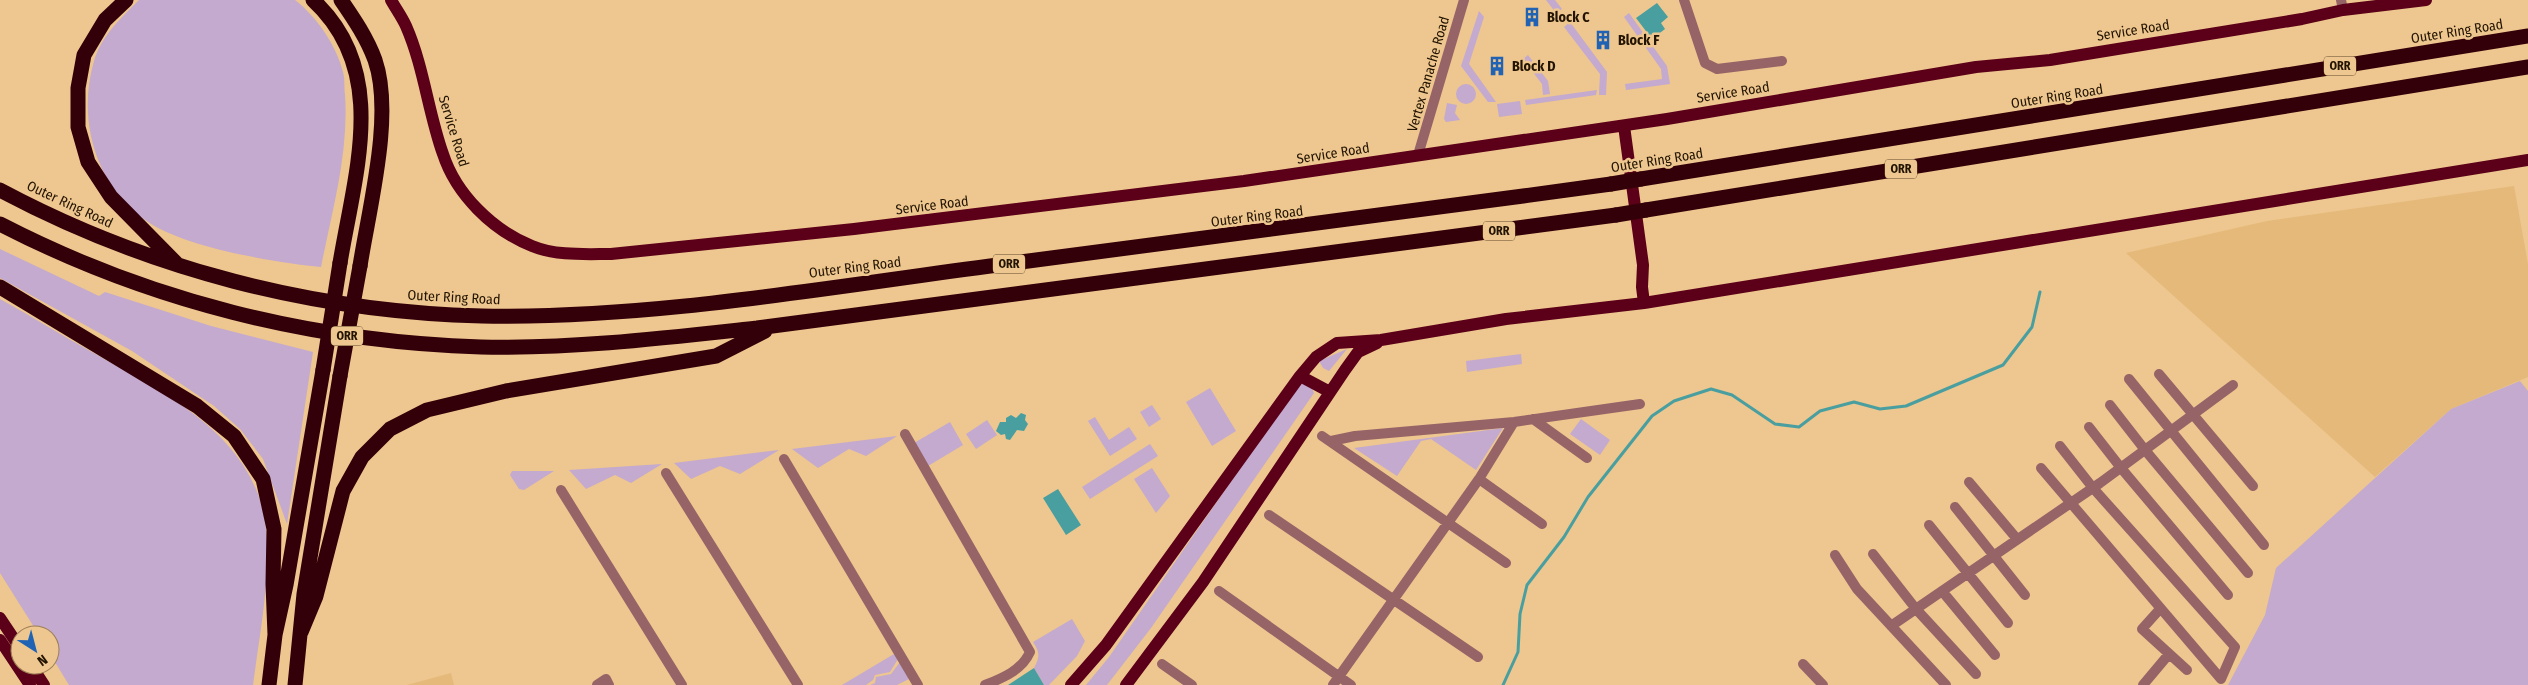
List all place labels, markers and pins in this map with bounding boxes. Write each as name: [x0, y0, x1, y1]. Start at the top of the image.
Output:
building icon: Block C: [1521, 6, 1543, 28]
place label: Block C: [1547, 9, 1590, 26]
building icon: Block F: [1592, 29, 1614, 51]
place label: Block F: [1618, 32, 1660, 49]
building icon: Block D: [1486, 55, 1508, 77]
place label: Block D: [1512, 58, 1556, 75]

